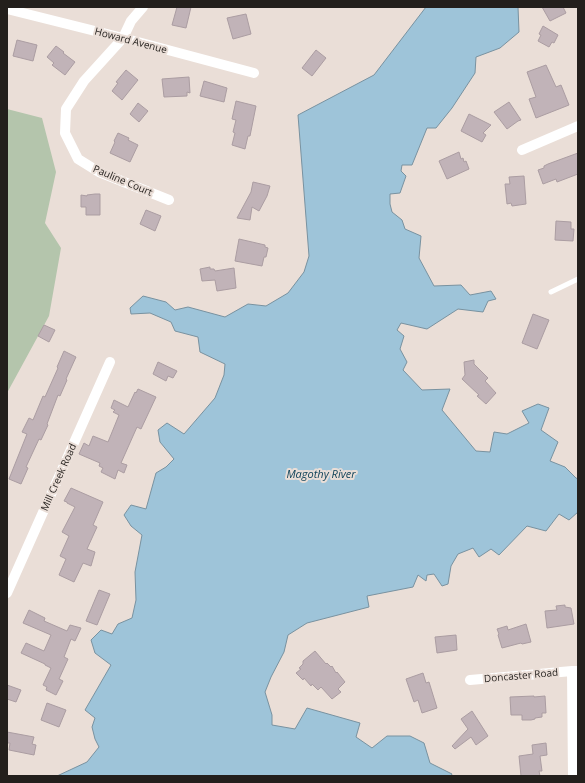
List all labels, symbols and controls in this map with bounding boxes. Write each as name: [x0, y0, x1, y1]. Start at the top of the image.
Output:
street label: Howard Avenue: [93, 24, 169, 56]
street label: Pauline Court: [91, 161, 155, 199]
street label: Mill Creek Road: [37, 441, 79, 513]
water label: Magothy River: [286, 466, 356, 481]
street label: Doncaster Road: [483, 665, 559, 685]

